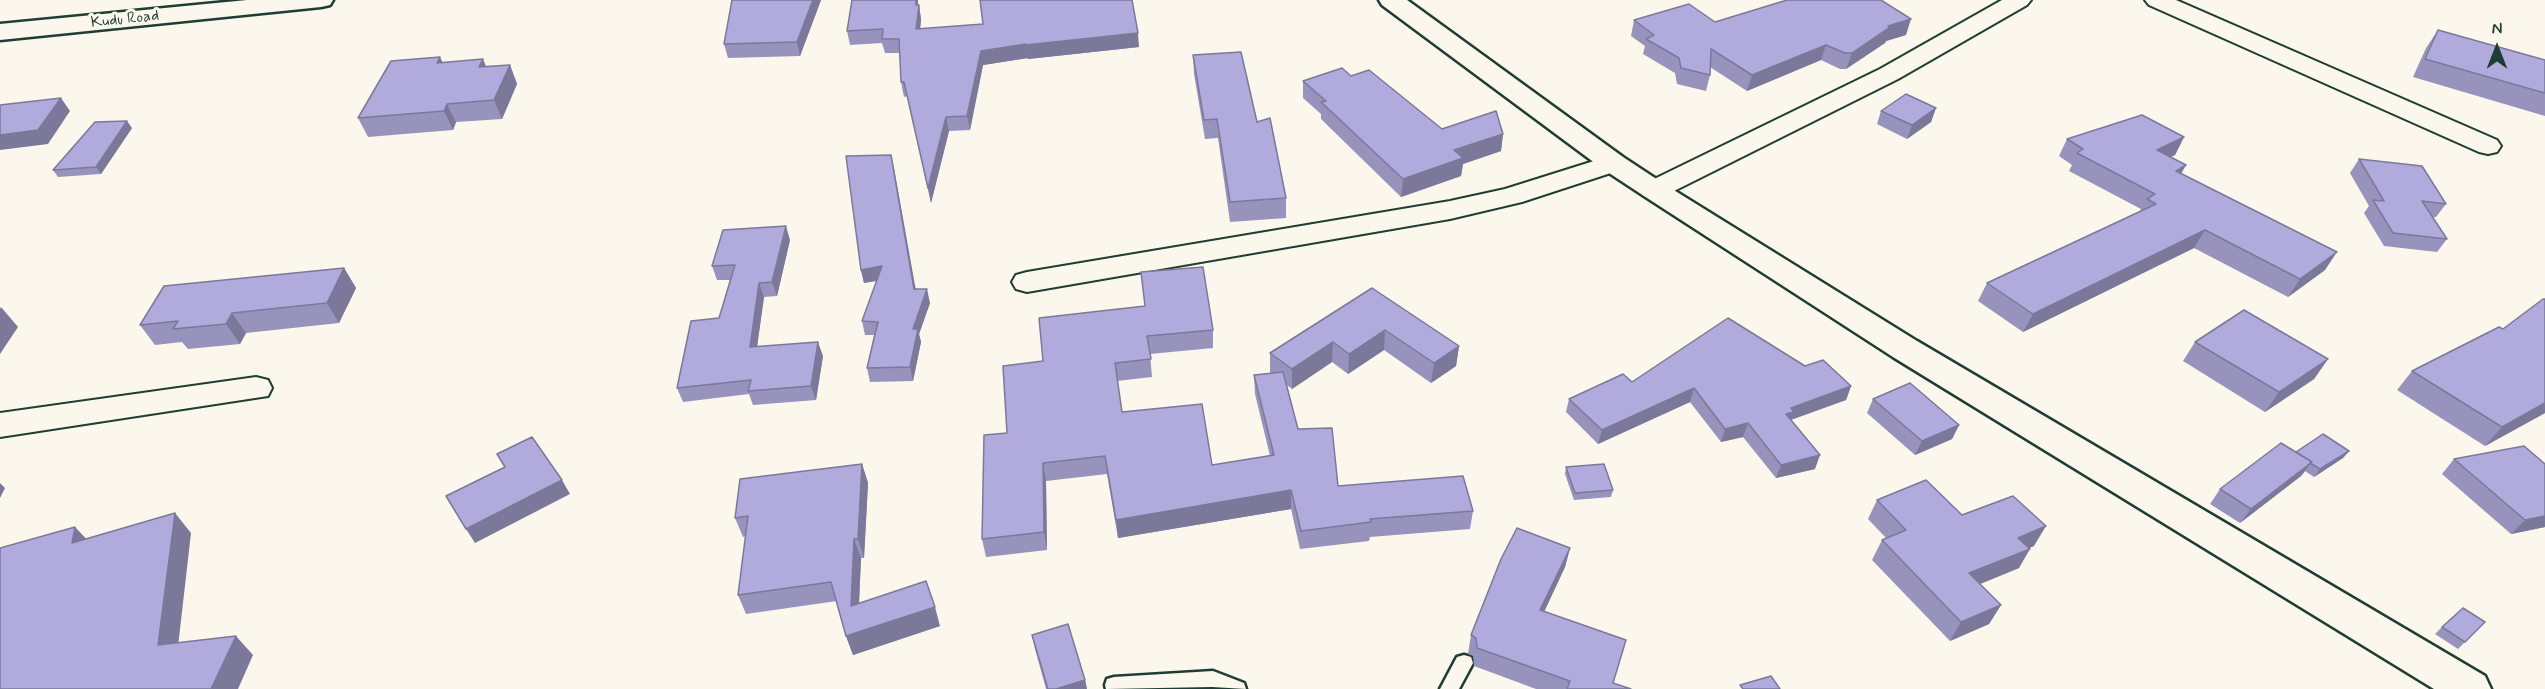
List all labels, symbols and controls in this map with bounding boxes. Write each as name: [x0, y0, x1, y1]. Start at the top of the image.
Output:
street label: Kudu Road: [90, 7, 160, 33]
north arrow: [2467, 18, 2527, 78]
text: N: [2492, 19, 2502, 40]

